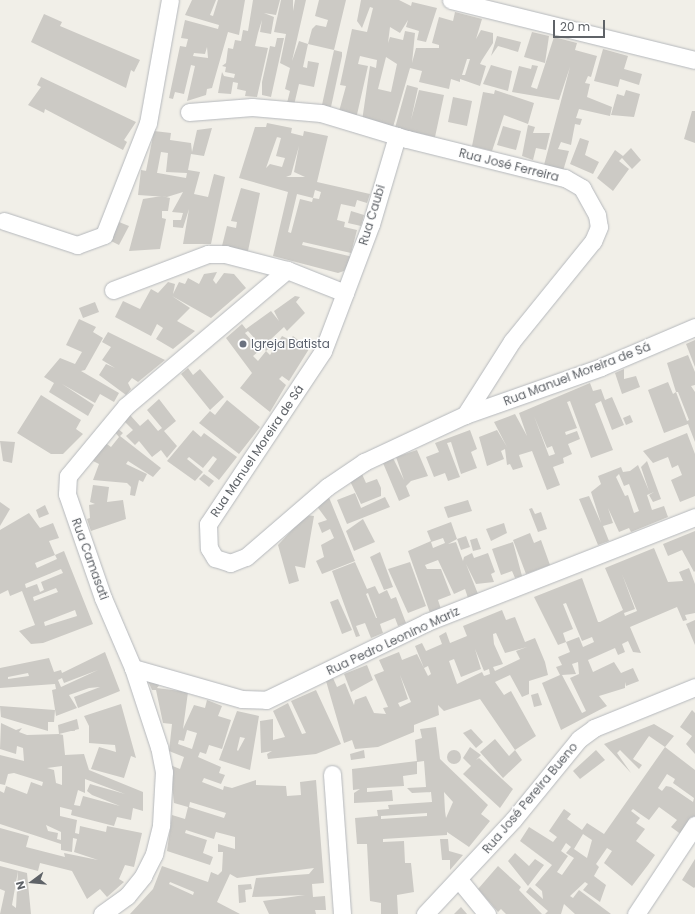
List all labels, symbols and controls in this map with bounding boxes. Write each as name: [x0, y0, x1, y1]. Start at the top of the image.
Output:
scale bar: [555, 12, 607, 38]
text: 20 m: [560, 18, 590, 35]
street label: Rua José Ferreira: [457, 146, 561, 184]
street label: Rua Caubi: [356, 183, 388, 247]
place label: Igreja Batista: [251, 337, 330, 351]
marker: Igreja Batista: [238, 339, 248, 349]
street label: Rua Manuel Moreira de Sá: [501, 339, 653, 409]
street label: Rua Manuel Moreira de Sá: [207, 382, 307, 520]
street label: Rua Camasati: [69, 516, 111, 602]
street label: Rua Pedro Leonino Mariz: [324, 604, 462, 678]
street label: Rua José Pereira Bueno: [479, 740, 581, 856]
north arrow: [12, 862, 52, 902]
text: N: [12, 879, 29, 891]

